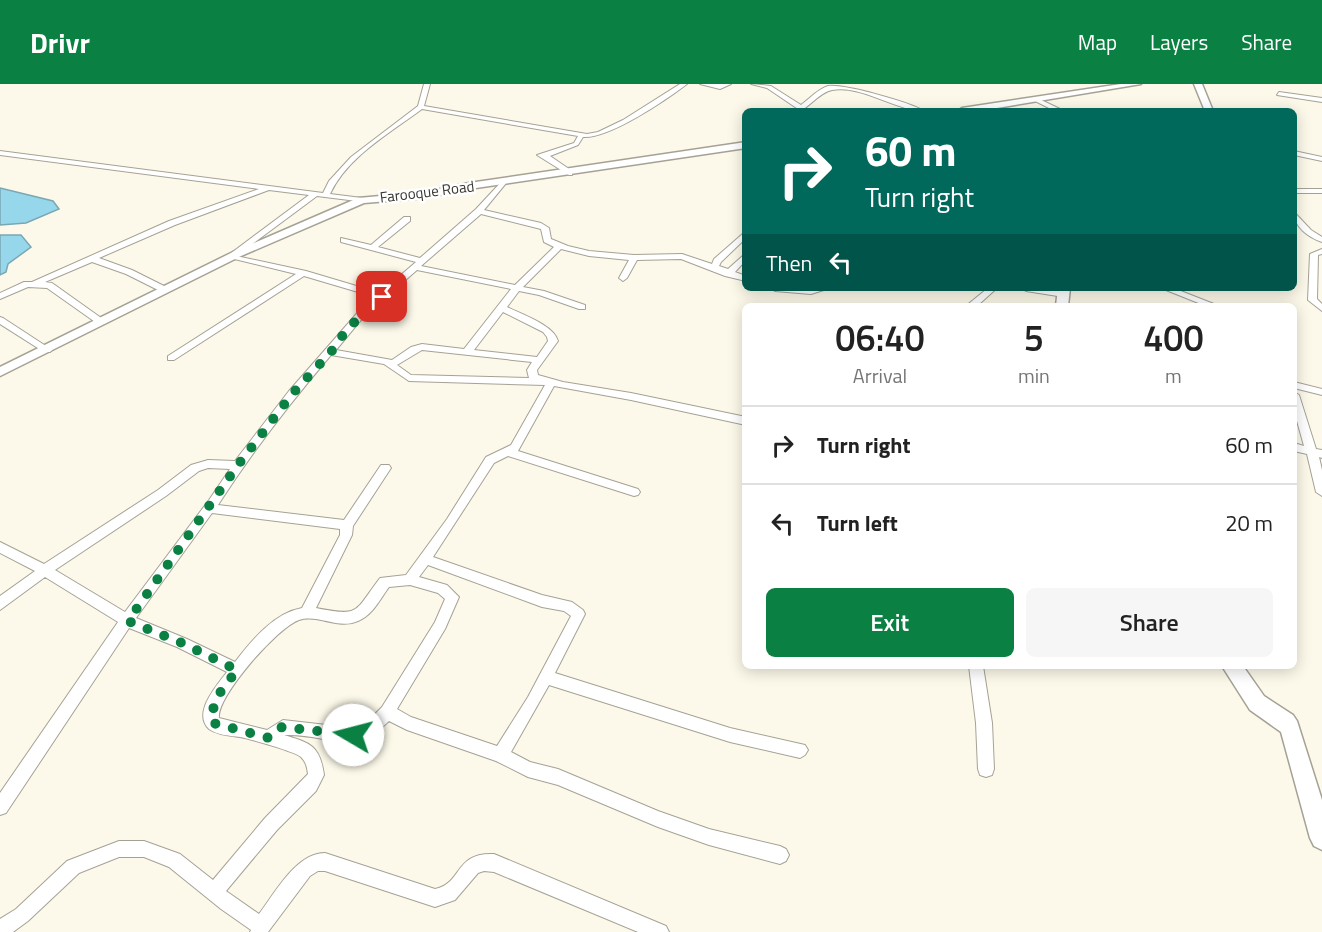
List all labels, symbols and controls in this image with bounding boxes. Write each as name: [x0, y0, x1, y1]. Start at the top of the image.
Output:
text: Drivr: [30, 21, 90, 64]
text: Map: [1078, 26, 1117, 58]
text: Layers: [1150, 26, 1208, 58]
text: Share: [1241, 26, 1292, 58]
text: 60 m: [865, 118, 957, 182]
icon: right: [766, 132, 844, 210]
street label: Farooque Road: [378, 174, 475, 209]
text: Turn right: [865, 176, 974, 217]
text: Then: [766, 246, 812, 280]
icon: left: [824, 246, 857, 279]
pin: [356, 271, 407, 322]
icon: arrive: [365, 280, 398, 313]
text: 06:40: [835, 310, 925, 365]
text: 5: [1024, 310, 1044, 365]
text: 400: [1143, 310, 1204, 365]
text: Arrival: [853, 360, 907, 391]
text: min: [1018, 360, 1050, 391]
text: m: [1165, 360, 1182, 391]
text: Turn right: [817, 428, 911, 462]
text: 60 m: [1225, 428, 1273, 462]
icon: right: [766, 429, 799, 462]
text: Turn left: [817, 506, 898, 540]
text: 20 m: [1225, 506, 1273, 540]
icon: left: [766, 507, 799, 540]
button: Exit: [766, 588, 1014, 657]
button: Share: [1026, 588, 1273, 657]
position arrow: [321, 703, 385, 767]

